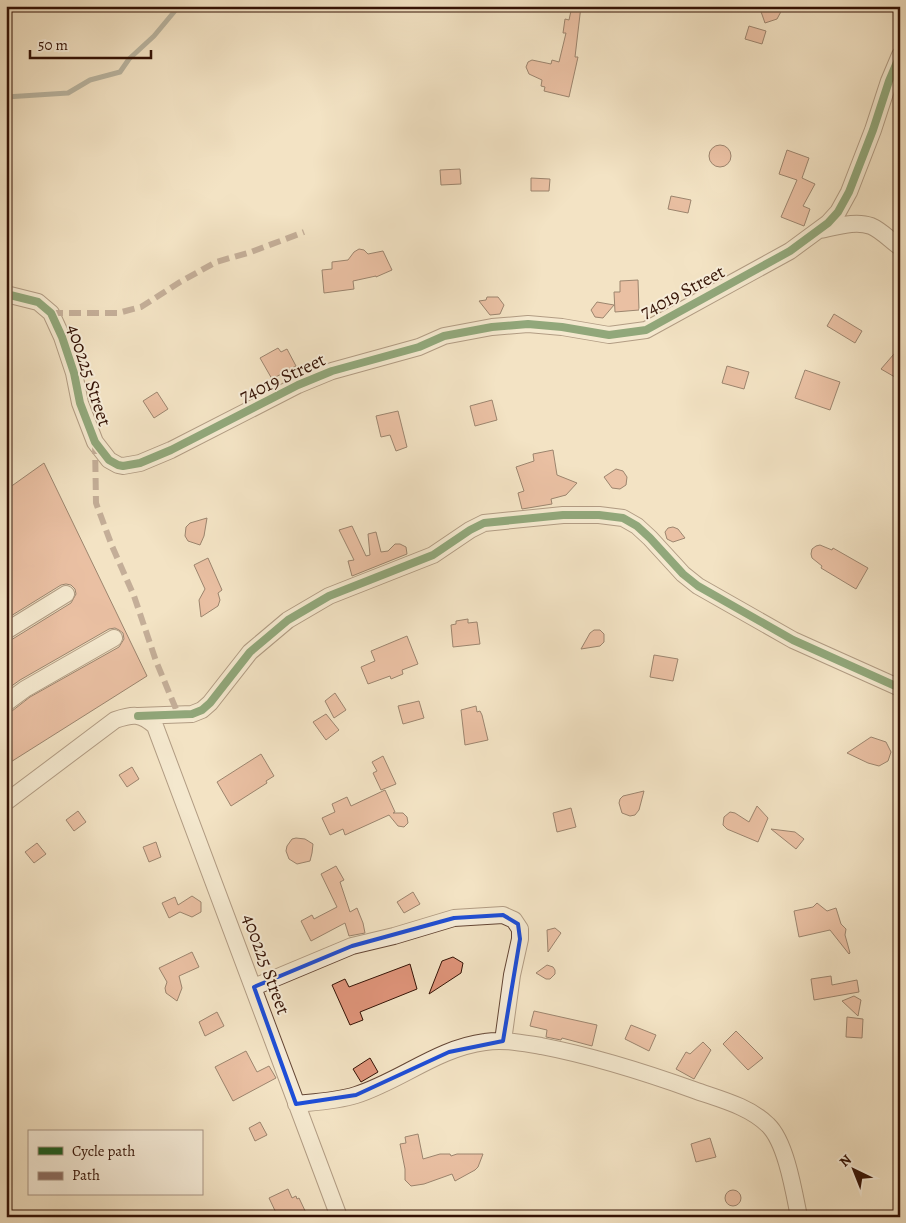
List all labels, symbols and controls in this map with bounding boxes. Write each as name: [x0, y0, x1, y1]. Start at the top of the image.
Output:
scale bar: [30, 28, 151, 60]
text: 50 m: [38, 35, 68, 55]
street label: 74019 Street: [636, 259, 729, 325]
street label: 400225 Street: [60, 321, 118, 430]
street label: 74019 Street: [235, 347, 330, 409]
street label: 400225 Street: [236, 910, 296, 1018]
legend: [28, 1130, 202, 1196]
text: Cycle path: [72, 1141, 135, 1161]
north arrow: [828, 1146, 878, 1196]
text: N: [835, 1150, 856, 1171]
text: Path: [72, 1165, 100, 1185]

